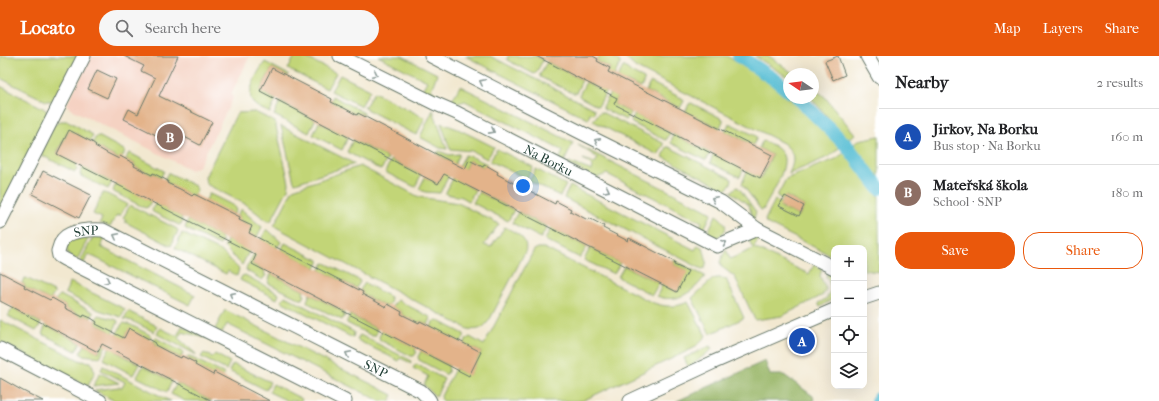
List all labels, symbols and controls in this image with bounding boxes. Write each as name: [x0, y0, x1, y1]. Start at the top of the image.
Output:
search box: [99, 10, 379, 46]
text: Locato: [20, 17, 75, 39]
icon: search: [113, 17, 135, 39]
text: Search here: [145, 19, 221, 37]
text: Map: [994, 20, 1021, 37]
text: Layers: [1043, 20, 1083, 37]
text: Share: [1105, 20, 1139, 37]
north arrow: [783, 68, 819, 104]
one-way arrow: [371, 69, 378, 76]
text: Nearby: [895, 72, 949, 92]
text: 2 results: [1097, 75, 1143, 90]
one-way arrow: [479, 79, 486, 87]
text: Jirkov, Na Borku: [933, 120, 1038, 138]
pin: B: [157, 122, 183, 152]
one-way arrow: [488, 126, 495, 134]
text: A: [904, 129, 912, 144]
text: 160 m: [1111, 129, 1143, 144]
one-way arrow: [594, 138, 602, 146]
text: Bus stop · Na Borku: [933, 138, 1041, 153]
street label: Na Borku: [522, 141, 576, 179]
your location: [513, 176, 533, 196]
text: Mateřská škola: [933, 176, 1028, 194]
text: B: [904, 185, 912, 200]
text: 180 m: [1111, 185, 1143, 200]
one-way arrow: [603, 186, 611, 193]
text: School · SNP: [933, 194, 1002, 209]
one-way arrow: [711, 196, 718, 204]
street label: SNP: [72, 222, 99, 240]
button: Save: [895, 232, 1015, 269]
button: Share: [1023, 232, 1143, 269]
one-way arrow: [113, 234, 121, 241]
one-way arrow: [719, 240, 727, 248]
map controls: [831, 245, 867, 389]
button: +: [831, 245, 867, 281]
one-way arrow: [103, 276, 111, 284]
button: −: [831, 281, 867, 317]
one-way arrow: [229, 292, 237, 300]
button: locate: [831, 317, 867, 353]
pin: A: [789, 326, 815, 356]
one-way arrow: [345, 351, 353, 359]
button: layers: [831, 353, 867, 389]
street label: SNP: [362, 356, 390, 381]

